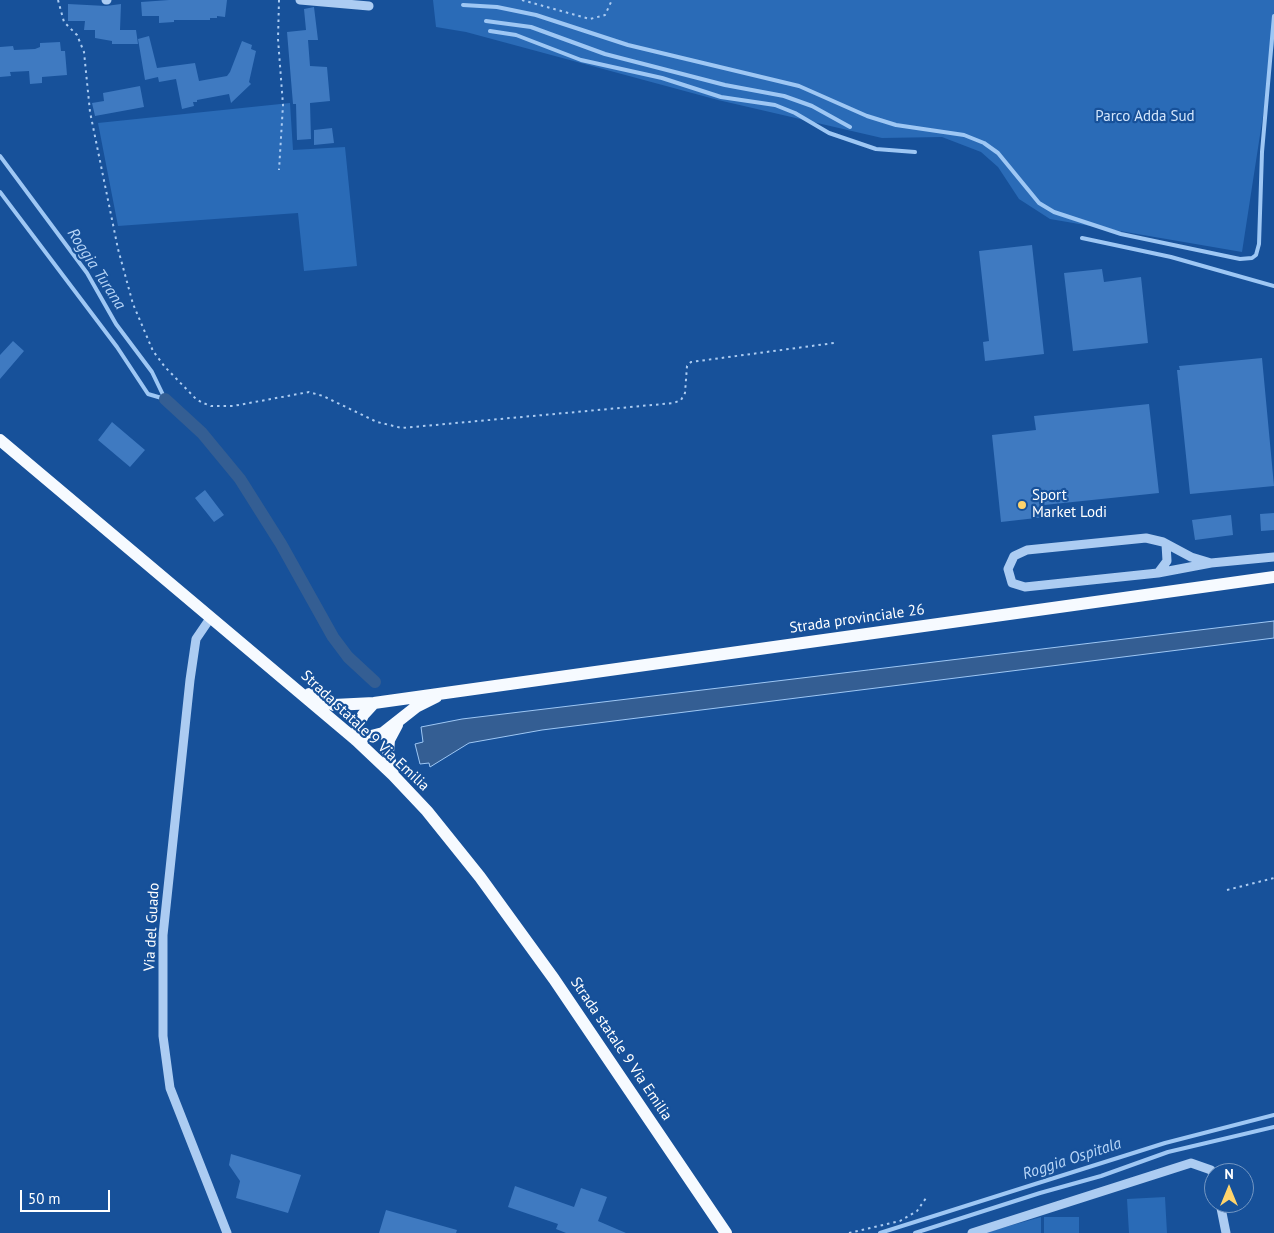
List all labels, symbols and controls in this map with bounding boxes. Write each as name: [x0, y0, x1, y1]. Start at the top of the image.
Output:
park label: Parco Adda Sud: [1095, 108, 1195, 126]
water label: Roggia Turana: [63, 225, 129, 313]
place label: Sport Market Lodi: [1032, 487, 1107, 522]
marker: Sport Market Lodi: [1016, 499, 1028, 511]
street label: Strada provinciale 26: [788, 601, 926, 637]
street label: Strada statale 9 Via Emilia: [297, 667, 433, 795]
street label: Via del Guado: [141, 882, 163, 972]
street label: Strada statale 9 Via Emilia: [566, 974, 676, 1124]
water label: Roggia Ospitala: [1020, 1134, 1124, 1184]
north arrow: [1204, 1163, 1254, 1213]
text: N: [1224, 1165, 1234, 1183]
scale bar: [22, 1180, 112, 1212]
text: 50 m: [28, 1189, 61, 1208]

